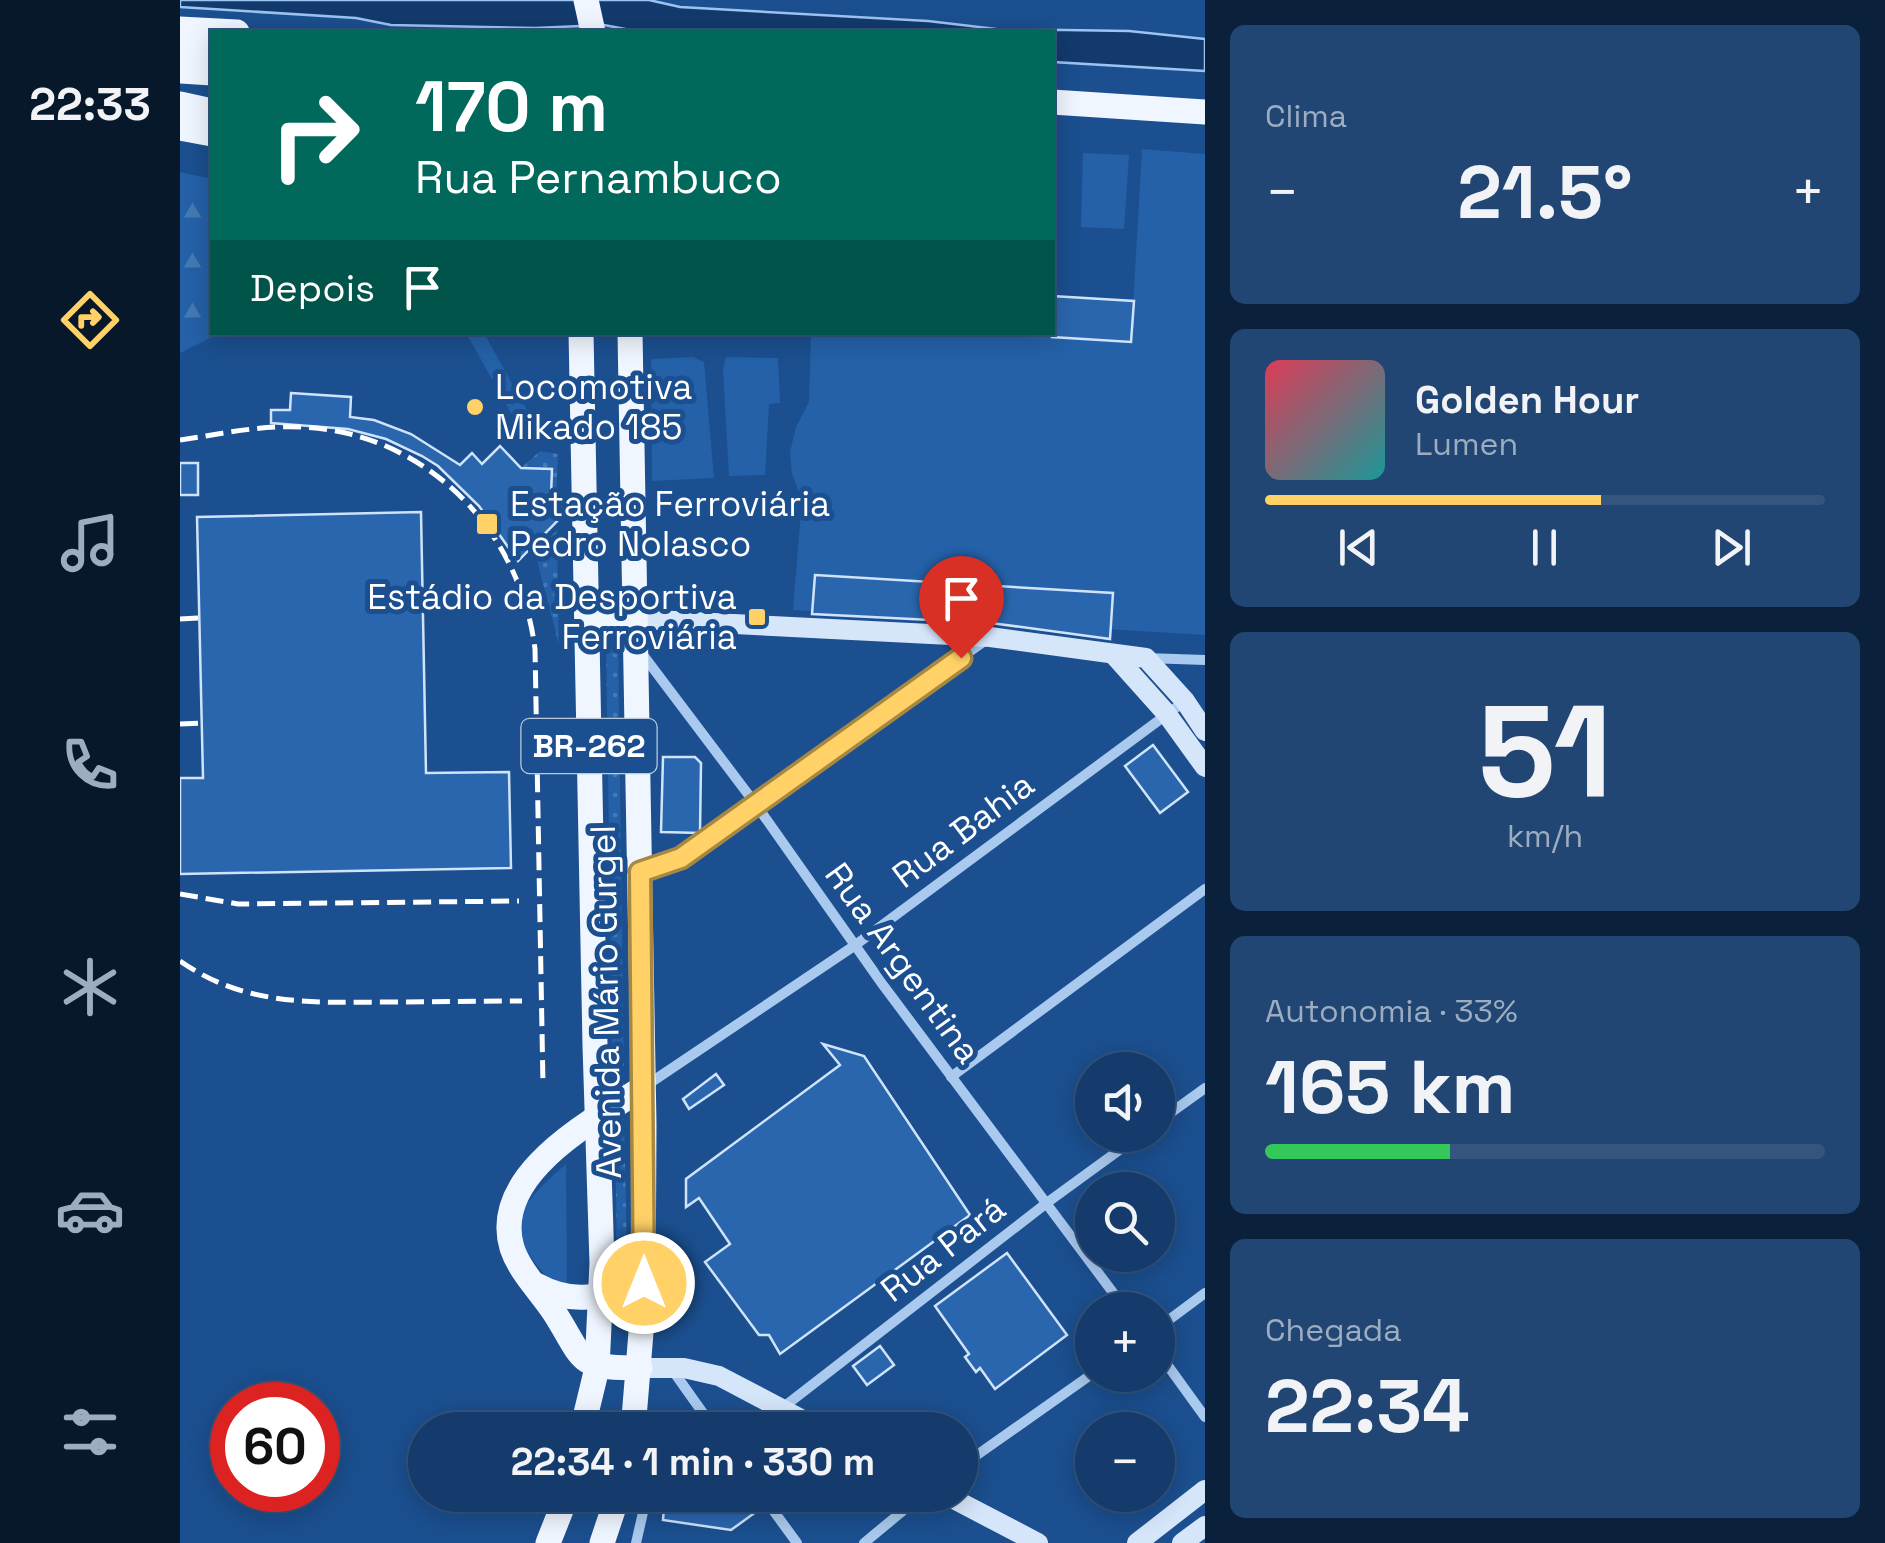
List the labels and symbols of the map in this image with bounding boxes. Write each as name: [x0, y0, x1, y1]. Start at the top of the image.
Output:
place label: Locomotiva Mikado 185: [495, 365, 692, 449]
marker: Locomotiva Mikado 185: [464, 396, 486, 418]
place label: Estação Ferroviária Pedro Nolasco: [510, 482, 830, 566]
marker: Estação Ferroviária Pedro Nolasco: [474, 511, 500, 537]
pin: [919, 556, 1004, 659]
place label: Estádio da Desportiva Ferroviária: [367, 575, 737, 659]
marker: Estádio da Desportiva Ferroviária: [746, 606, 768, 628]
road number: BR-262: [522, 719, 656, 773]
street label: Rua Bahia: [883, 762, 1043, 898]
street label: Avenida Mário Gurgel: [581, 825, 631, 1179]
street label: Rua Argentina: [815, 854, 991, 1072]
street label: Rua Pará: [872, 1187, 1014, 1311]
position arrow: [592, 1231, 696, 1335]
speed limit sign: 60: [210, 1382, 340, 1512]

